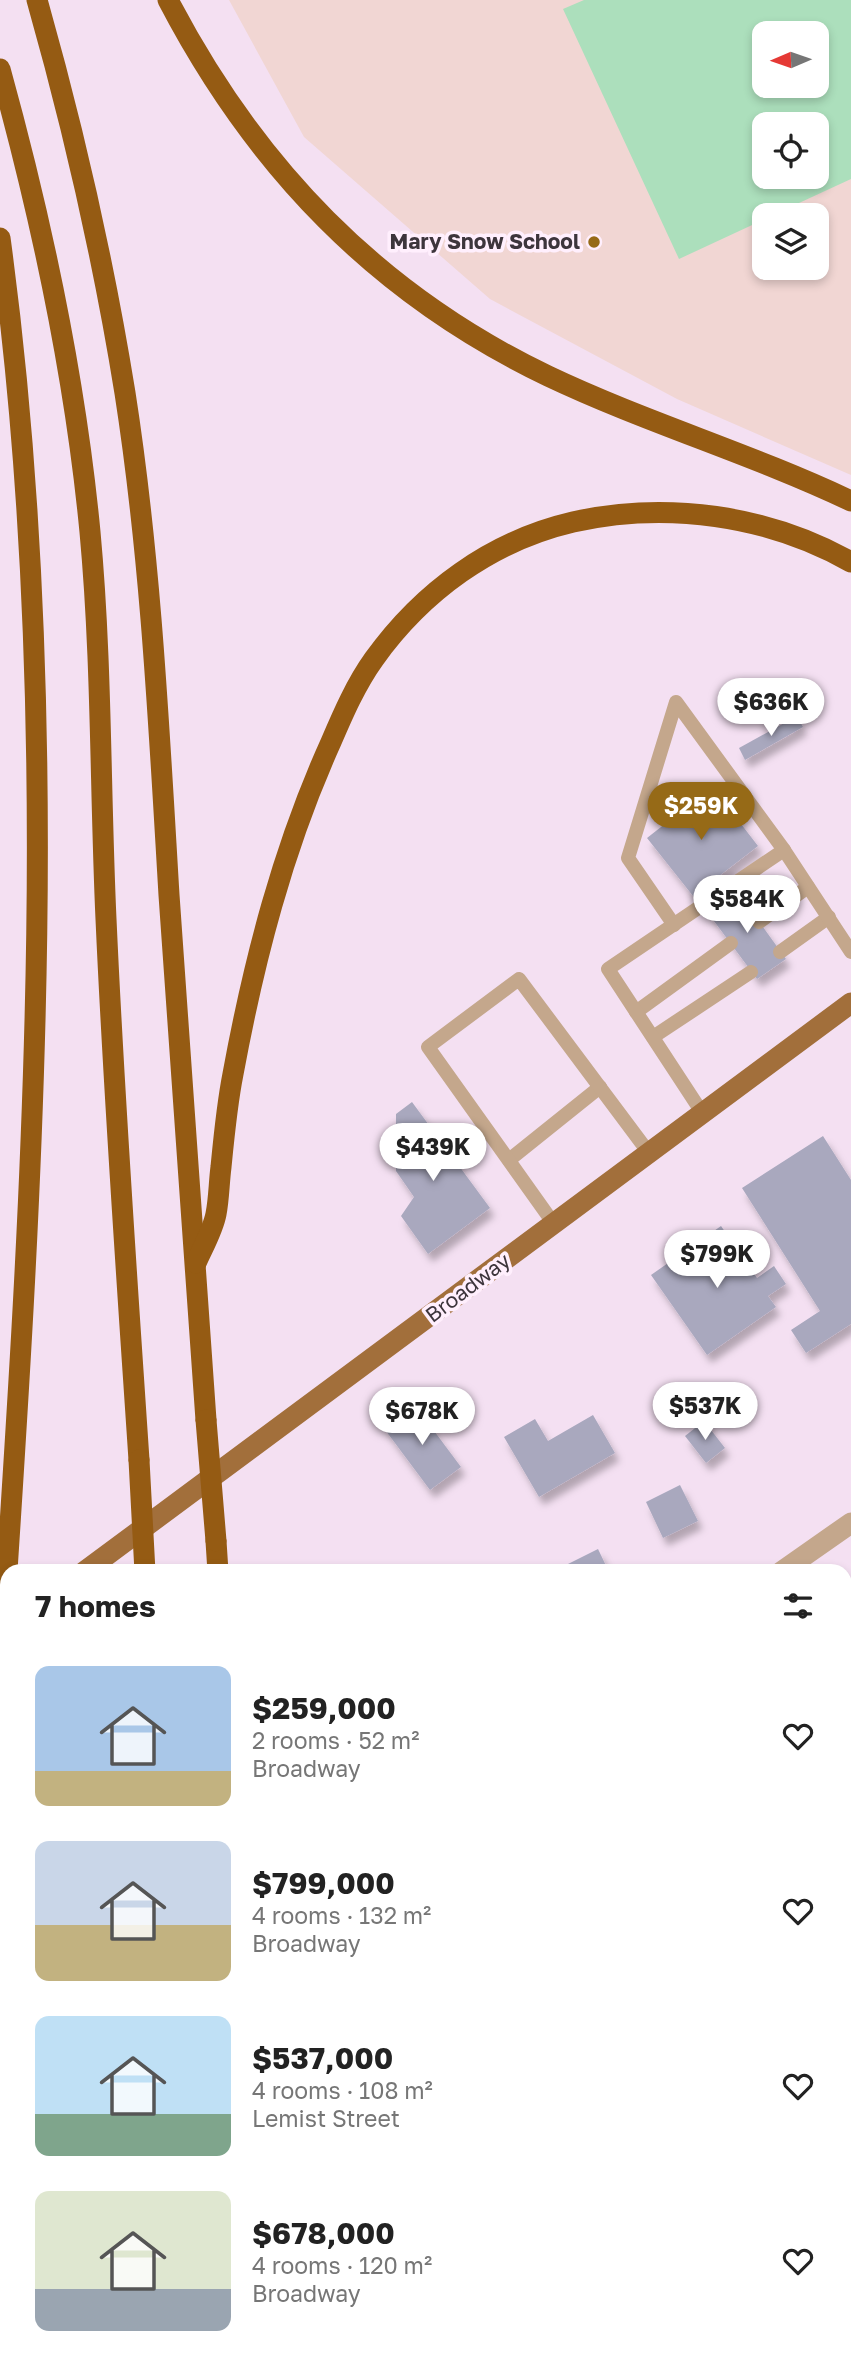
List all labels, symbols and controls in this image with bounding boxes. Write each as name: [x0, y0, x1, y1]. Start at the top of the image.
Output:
north arrow: [752, 21, 830, 98]
map controls: [752, 21, 829, 280]
button: locate: [752, 112, 829, 189]
button: layers: [752, 203, 829, 280]
place label: Mary Snow School: [390, 228, 580, 254]
marker: Mary Snow School: [586, 234, 602, 250]
pin: $636K: [722, 678, 820, 738]
text: $636K: [733, 687, 809, 715]
pin: $259K: [652, 782, 750, 842]
text: $259K: [664, 791, 738, 819]
pin: $584K: [698, 876, 796, 935]
text: $584K: [709, 884, 785, 912]
pin: $439K: [384, 1124, 482, 1183]
text: $439K: [395, 1132, 471, 1160]
pin: $799K: [668, 1230, 766, 1290]
text: $799K: [680, 1239, 754, 1267]
street label: Broadway: [420, 1247, 515, 1327]
pin: $537K: [656, 1382, 754, 1442]
pin: $678K: [373, 1388, 471, 1447]
text: $537K: [669, 1391, 741, 1419]
text: $678K: [385, 1396, 459, 1424]
icon: filters: [779, 1587, 817, 1625]
text: 7 homes: [35, 1588, 156, 1624]
text: $259,000: [252, 1690, 396, 1726]
icon: home: [91, 1694, 175, 1778]
icon: heart: [779, 1717, 817, 1755]
text: 2 rooms · 52 m²: [252, 1726, 419, 1754]
text: Broadway: [252, 1754, 361, 1782]
text: $799,000: [252, 1865, 395, 1901]
icon: home: [91, 1869, 175, 1953]
icon: heart: [779, 1892, 817, 1930]
text: 4 rooms · 132 m²: [252, 1901, 431, 1929]
text: Broadway: [252, 1929, 361, 1957]
text: $537,000: [252, 2040, 393, 2076]
icon: home: [91, 2044, 175, 2128]
icon: heart: [779, 2067, 817, 2105]
text: 4 rooms · 108 m²: [252, 2076, 433, 2104]
text: Lemist Street: [252, 2104, 400, 2132]
text: $678,000: [252, 2215, 395, 2251]
icon: home: [91, 2219, 175, 2303]
icon: heart: [779, 2242, 817, 2280]
text: 4 rooms · 120 m²: [252, 2251, 432, 2279]
text: Broadway: [252, 2279, 361, 2307]

